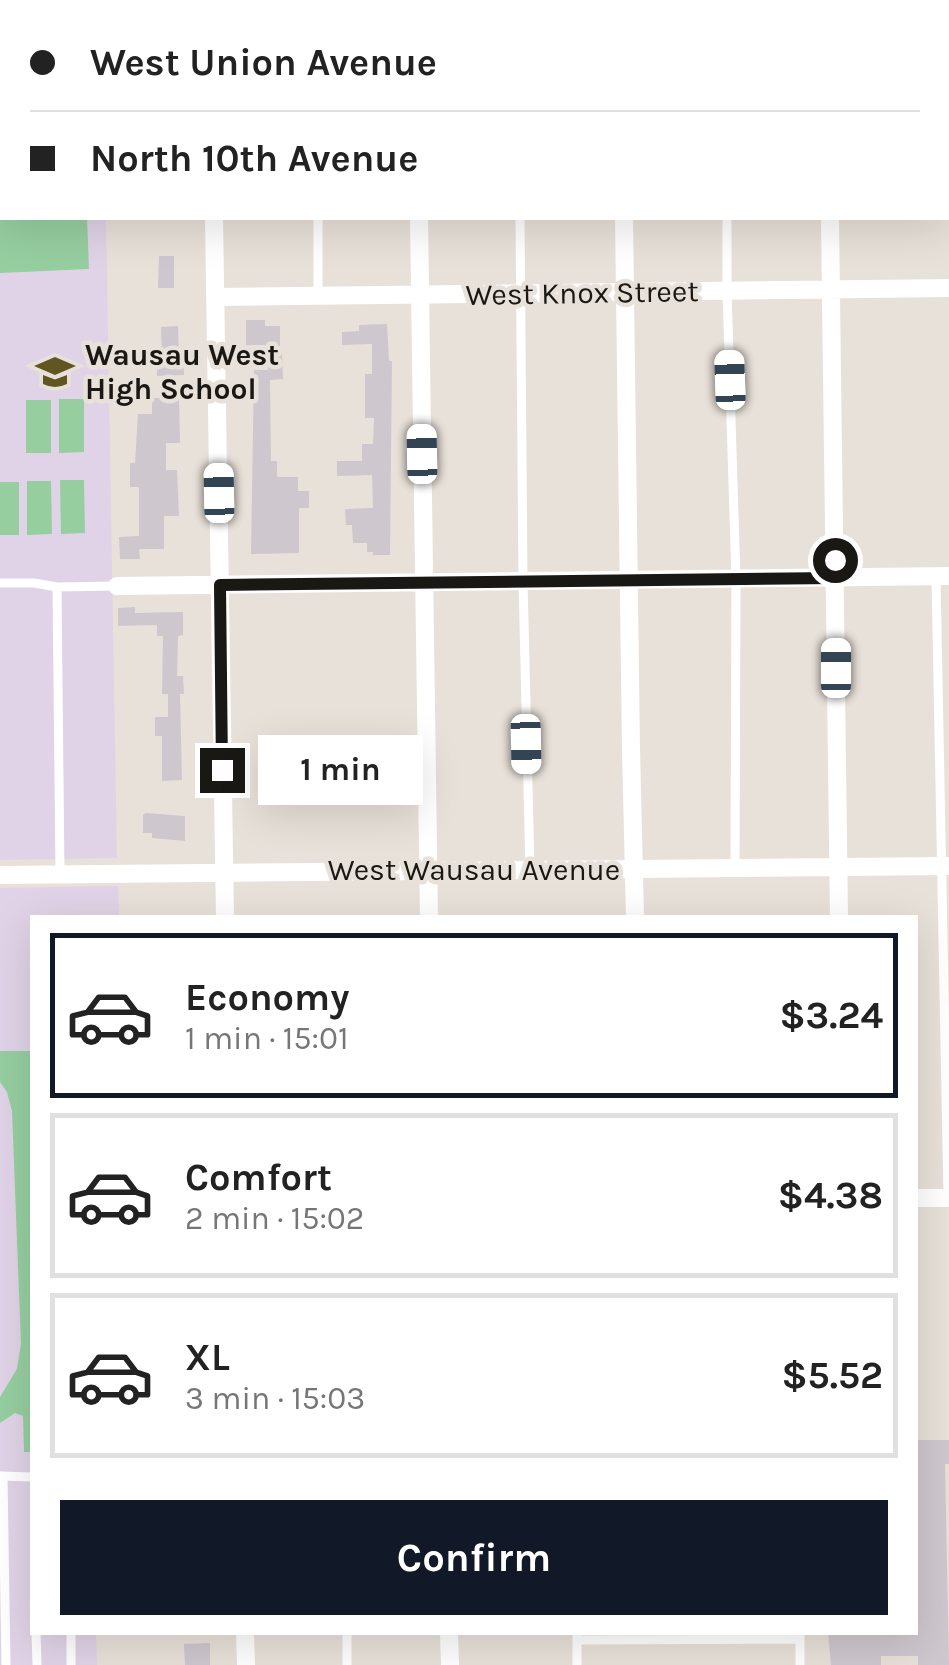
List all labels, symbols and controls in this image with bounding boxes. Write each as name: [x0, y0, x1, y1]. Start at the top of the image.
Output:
text: West Union Avenue: [90, 40, 437, 85]
text: North 10th Avenue: [90, 136, 418, 181]
street label: West Knox Street: [465, 273, 699, 313]
place label: Wausau West High School: [85, 337, 279, 407]
car: [714, 349, 746, 411]
school or university icon: Wausau West High School: [34, 351, 76, 393]
car: [406, 424, 438, 484]
car: [203, 463, 235, 523]
route start: [813, 538, 858, 583]
car: [821, 638, 851, 698]
car: [510, 714, 542, 774]
callout: 1 min: [257, 735, 422, 805]
route end: [200, 748, 245, 793]
text: 1 min: [300, 751, 381, 788]
street label: West Wausau Avenue: [328, 852, 620, 888]
icon: car: [65, 971, 155, 1061]
text: Economy: [185, 975, 349, 1020]
text: $3.24: [779, 993, 883, 1038]
text: 1 min · 15:01: [185, 1020, 348, 1057]
icon: car: [65, 1151, 155, 1241]
text: Comfort: [185, 1155, 332, 1200]
text: $4.38: [778, 1173, 883, 1218]
text: 2 min · 15:02: [185, 1200, 364, 1237]
icon: car: [65, 1331, 155, 1421]
text: XL: [185, 1335, 230, 1380]
text: $5.52: [781, 1353, 883, 1398]
text: 3 min · 15:03: [185, 1380, 365, 1417]
button: Confirm: [60, 1500, 888, 1615]

